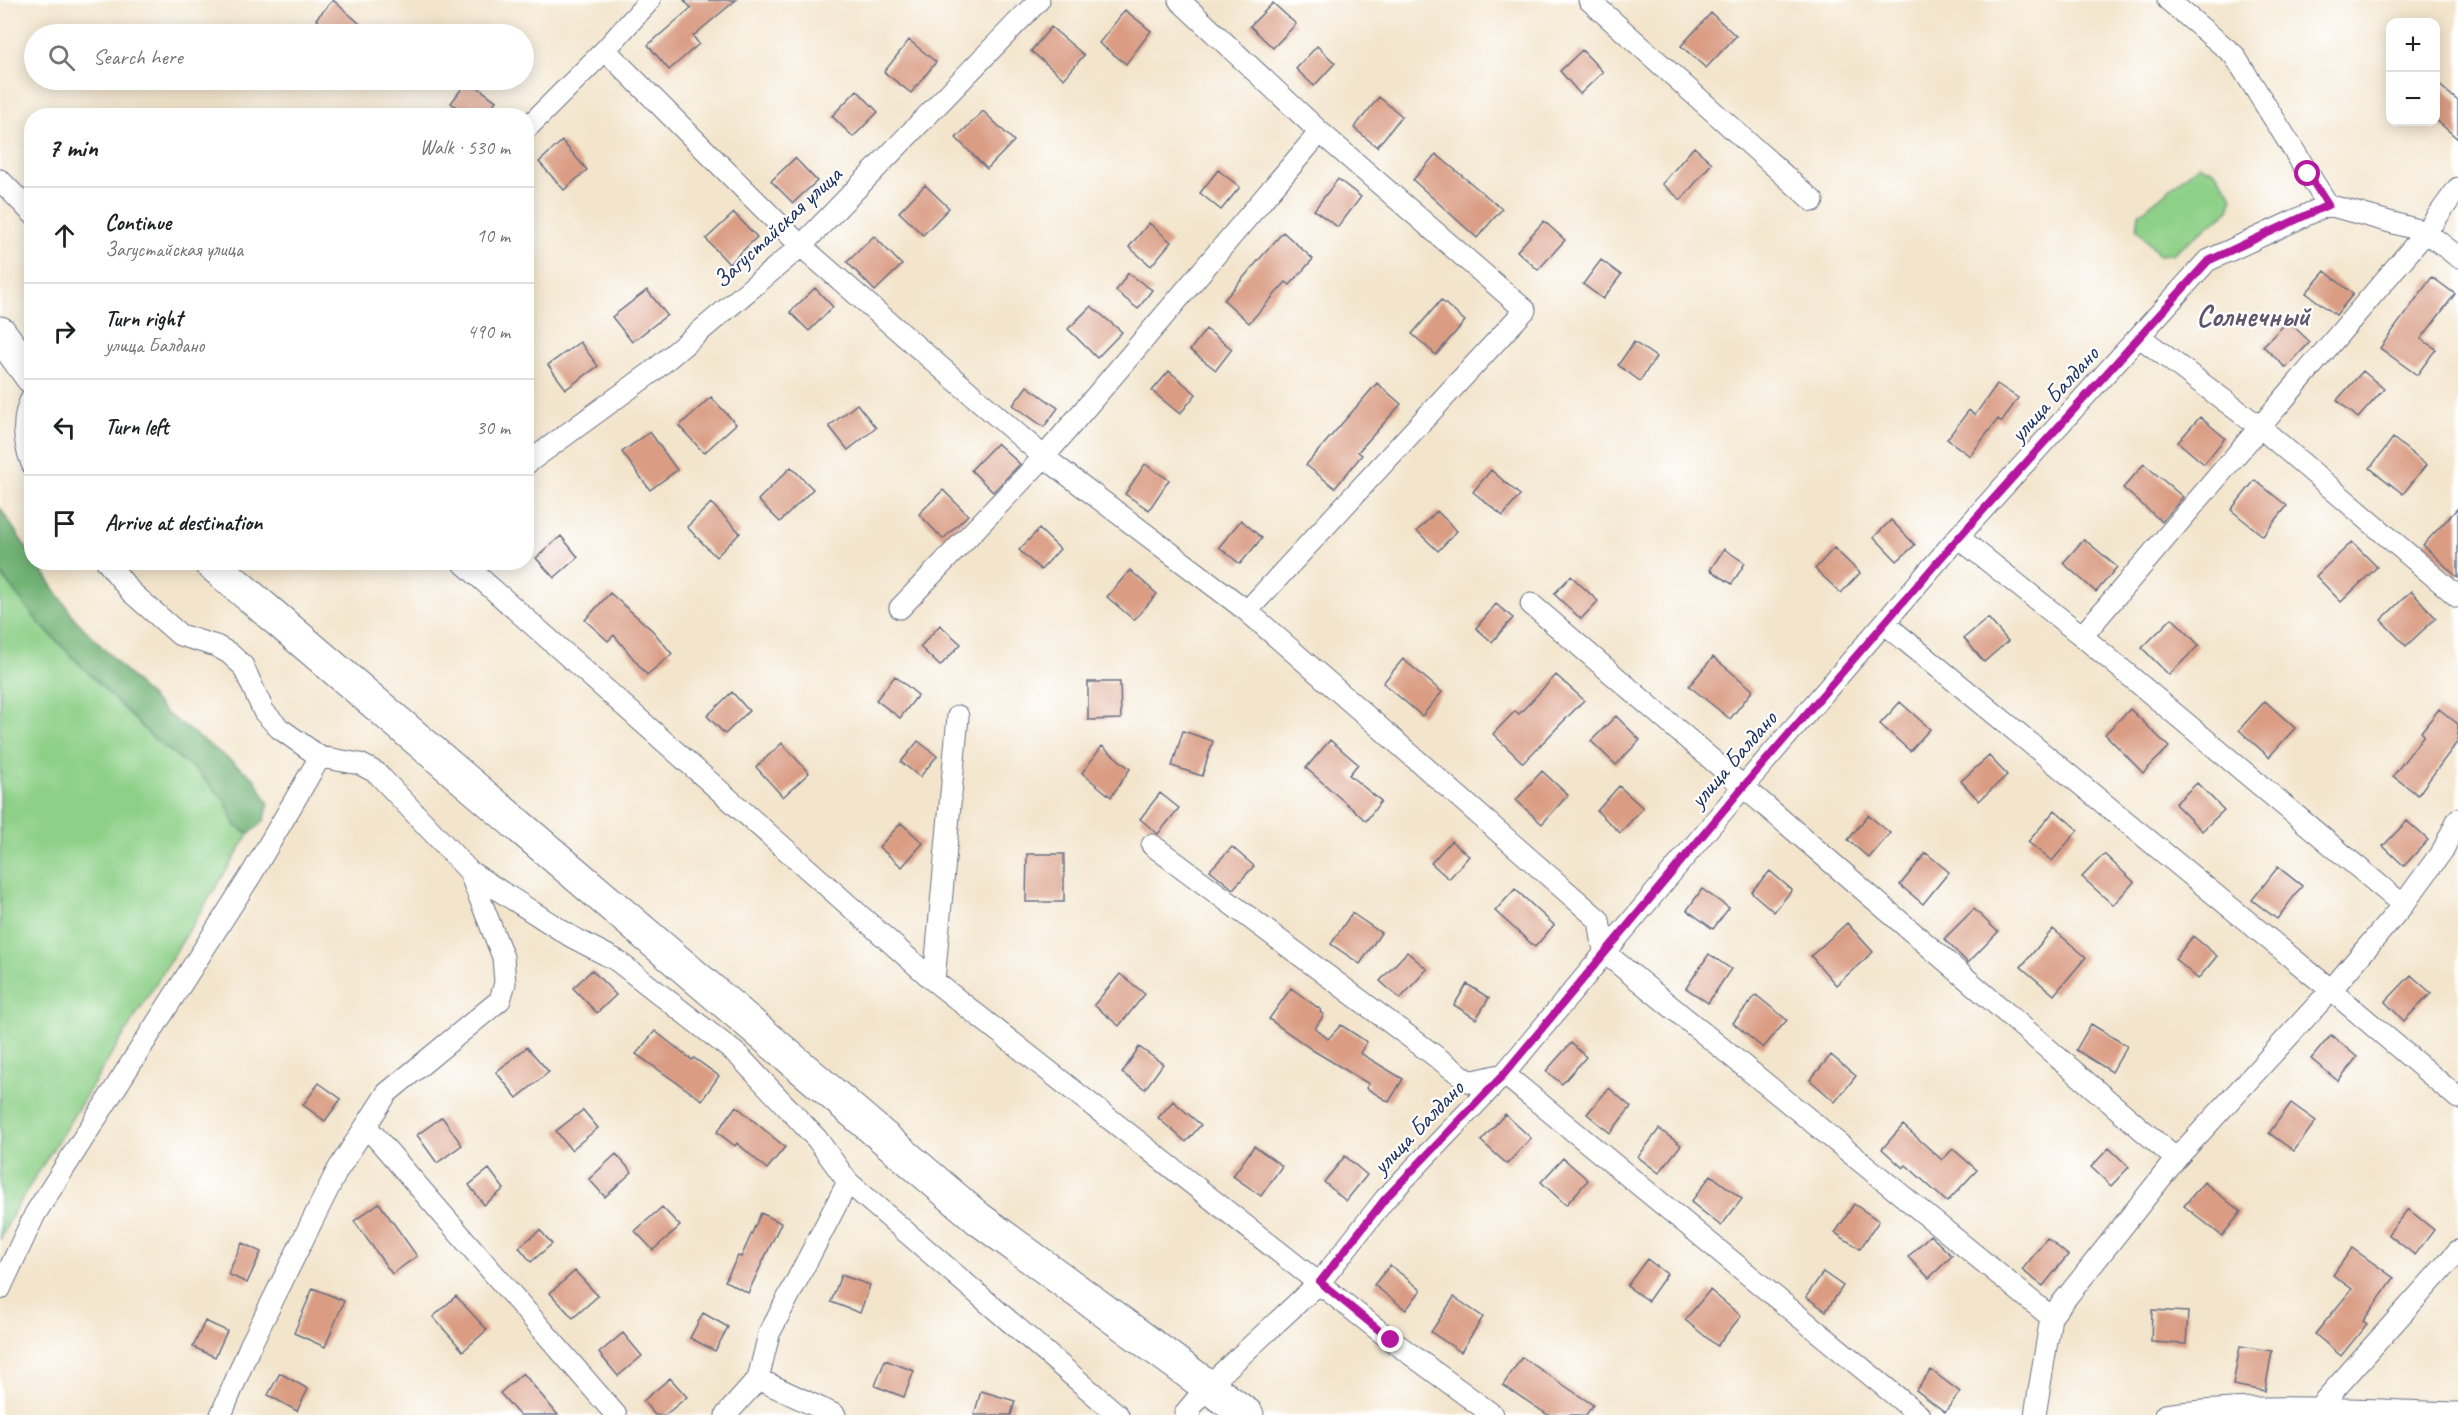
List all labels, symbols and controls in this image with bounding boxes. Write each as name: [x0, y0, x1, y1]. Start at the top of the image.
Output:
map controls: [2386, 18, 2440, 126]
button: +: [2386, 18, 2440, 72]
search box: [24, 24, 534, 90]
icon: search: [45, 41, 78, 74]
text: Search here: [93, 43, 183, 71]
button: −: [2386, 72, 2440, 126]
text: 7 min: [48, 131, 98, 164]
text: Walk · 530 m: [420, 135, 510, 160]
street label: Загустайская улица: [706, 159, 849, 294]
route start: [2294, 160, 2320, 186]
text: Continue: [105, 209, 171, 237]
icon: ahead: [48, 219, 81, 252]
text: 10 m: [476, 223, 510, 248]
text: Загустайская улица: [105, 237, 243, 262]
district label: Солнечный: [2196, 297, 2312, 335]
text: Turn right: [105, 305, 182, 333]
icon: right: [48, 315, 81, 348]
text: 490 m: [467, 319, 510, 344]
text: улица Балдано: [105, 333, 204, 358]
street label: улица Балдано: [2002, 339, 2106, 450]
icon: left: [48, 411, 81, 444]
text: Turn left: [105, 413, 169, 441]
text: 30 m: [476, 415, 510, 440]
icon: arrive: [48, 507, 81, 540]
text: Arrive at destination: [105, 509, 262, 537]
street label: улица Балдано: [1681, 703, 1784, 815]
street label: улица Балдано: [1364, 1073, 1471, 1182]
route end: [1377, 1326, 1403, 1352]

